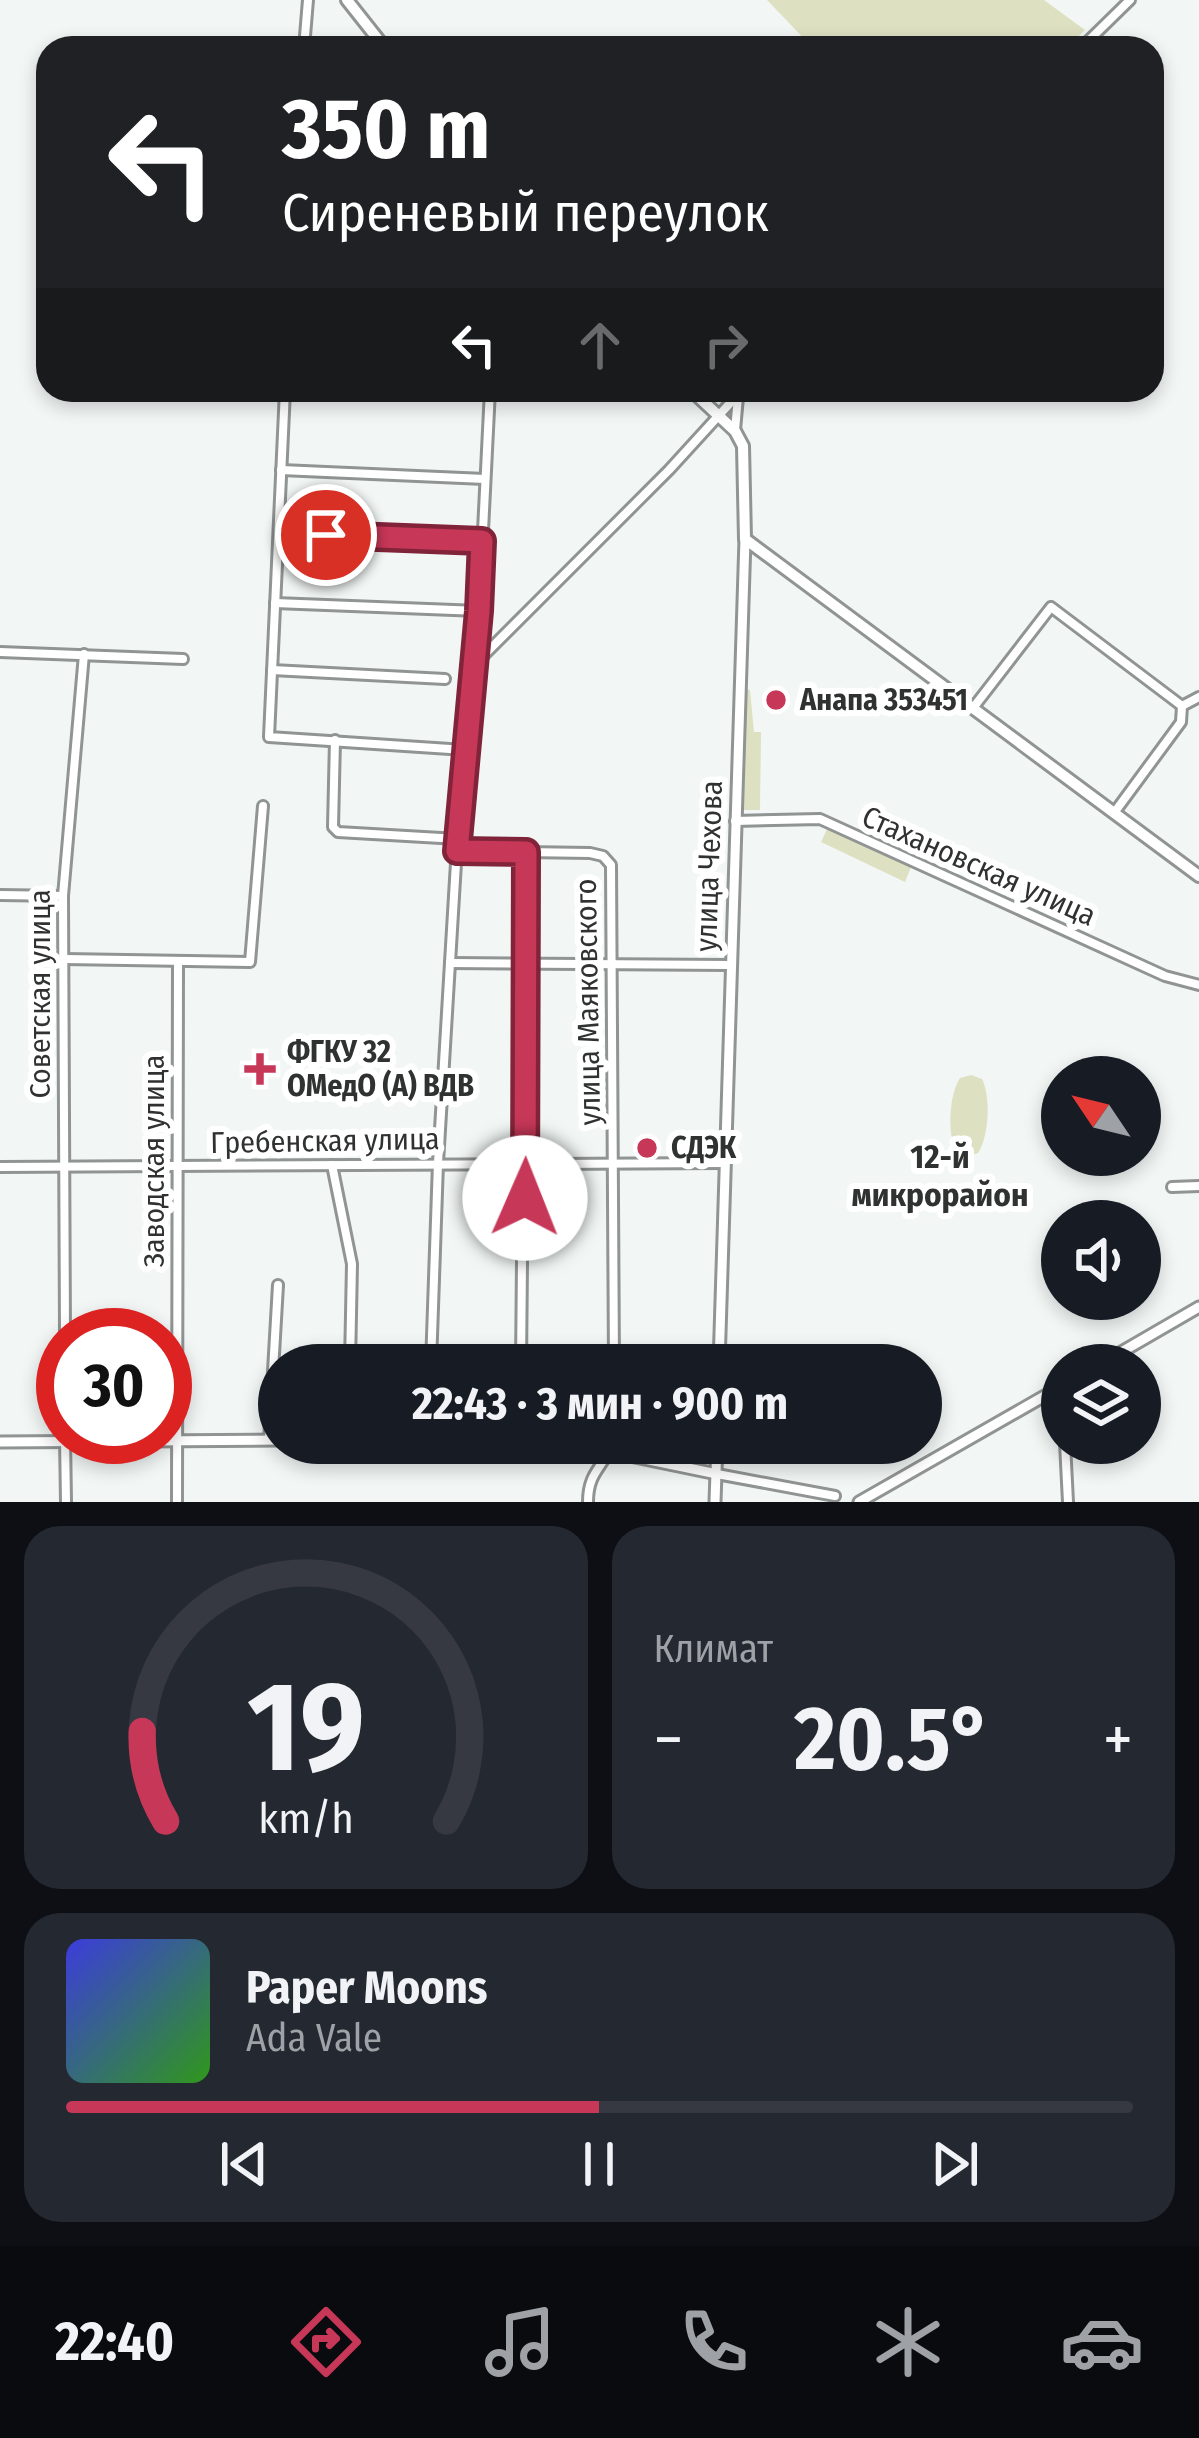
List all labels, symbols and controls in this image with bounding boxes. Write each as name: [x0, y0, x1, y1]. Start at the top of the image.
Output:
text: 350 m: [282, 79, 490, 180]
icon: left: [84, 84, 240, 240]
text: Сиреневый переулок: [282, 181, 769, 245]
icon: left: [441, 312, 507, 378]
icon: ahead: [567, 312, 633, 378]
icon: right: [693, 312, 759, 378]
pin: [275, 484, 377, 586]
icon: arrive: [293, 502, 359, 568]
place label: Анапа 353451: [799, 682, 968, 718]
marker: Анапа 353451: [763, 687, 789, 713]
street label: улица Чехова: [688, 780, 730, 952]
street label: Стахановская улица: [857, 798, 1101, 934]
street label: улица Маяковского: [568, 878, 608, 1126]
street label: Советская улица: [22, 889, 58, 1099]
place label: ФГКУ 32 ОМедО (А) ВДВ: [287, 1034, 474, 1104]
marker: ФГКУ 32 ОМедО (А) ВДВ: [244, 1053, 276, 1085]
street label: Заводская улица: [136, 1055, 172, 1267]
north arrow: [1041, 1056, 1161, 1176]
map controls: [1041, 1056, 1161, 1464]
street label: Гребенская улица: [210, 1121, 440, 1161]
place label: СДЭК: [671, 1130, 737, 1166]
position arrow: [462, 1135, 588, 1261]
marker: СДЭК: [634, 1135, 660, 1161]
district label: 12-й микрорайон: [852, 1137, 1028, 1215]
button: sound: [1041, 1200, 1161, 1320]
speed limit sign: 30: [36, 1308, 192, 1464]
button: layers: [1041, 1344, 1161, 1464]
text: 22:43 · 3 мин · 900 m: [412, 1377, 788, 1431]
text: Климат: [654, 1626, 773, 1672]
text: 19: [247, 1653, 364, 1803]
text: 20.5°: [794, 1685, 992, 1793]
text: −: [654, 1700, 683, 1779]
text: +: [1103, 1700, 1133, 1779]
text: km/h: [258, 1792, 354, 1843]
text: Paper Moons: [246, 1961, 488, 2015]
text: Ada Vale: [246, 2015, 382, 2061]
icon: previous: [211, 2131, 277, 2197]
icon: pause: [566, 2131, 632, 2197]
icon: next: [922, 2131, 988, 2197]
icon: directions: [284, 2300, 368, 2384]
icon: music: [478, 2300, 562, 2384]
icon: phone: [672, 2300, 756, 2384]
icon: climate: [866, 2300, 950, 2384]
icon: car: [1060, 2300, 1144, 2384]
text: 22:40: [55, 2310, 174, 2374]

